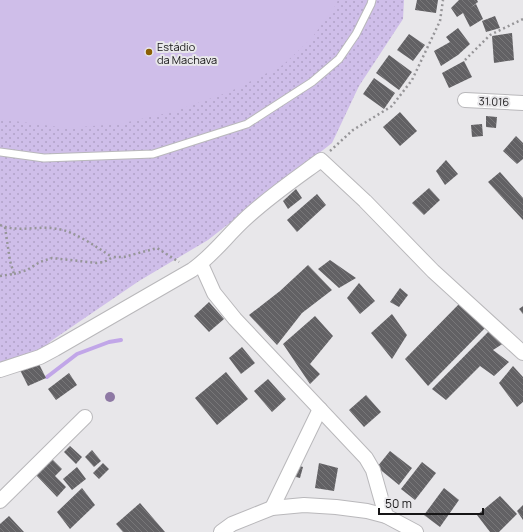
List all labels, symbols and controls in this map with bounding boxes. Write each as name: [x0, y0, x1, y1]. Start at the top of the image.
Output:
place label: Estádio da Machava: [157, 39, 217, 67]
marker: Estádio da Machava: [144, 47, 154, 57]
street label: 31.016: [478, 93, 510, 109]
scale bar: [379, 490, 483, 516]
text: 50 m: [385, 495, 412, 512]

